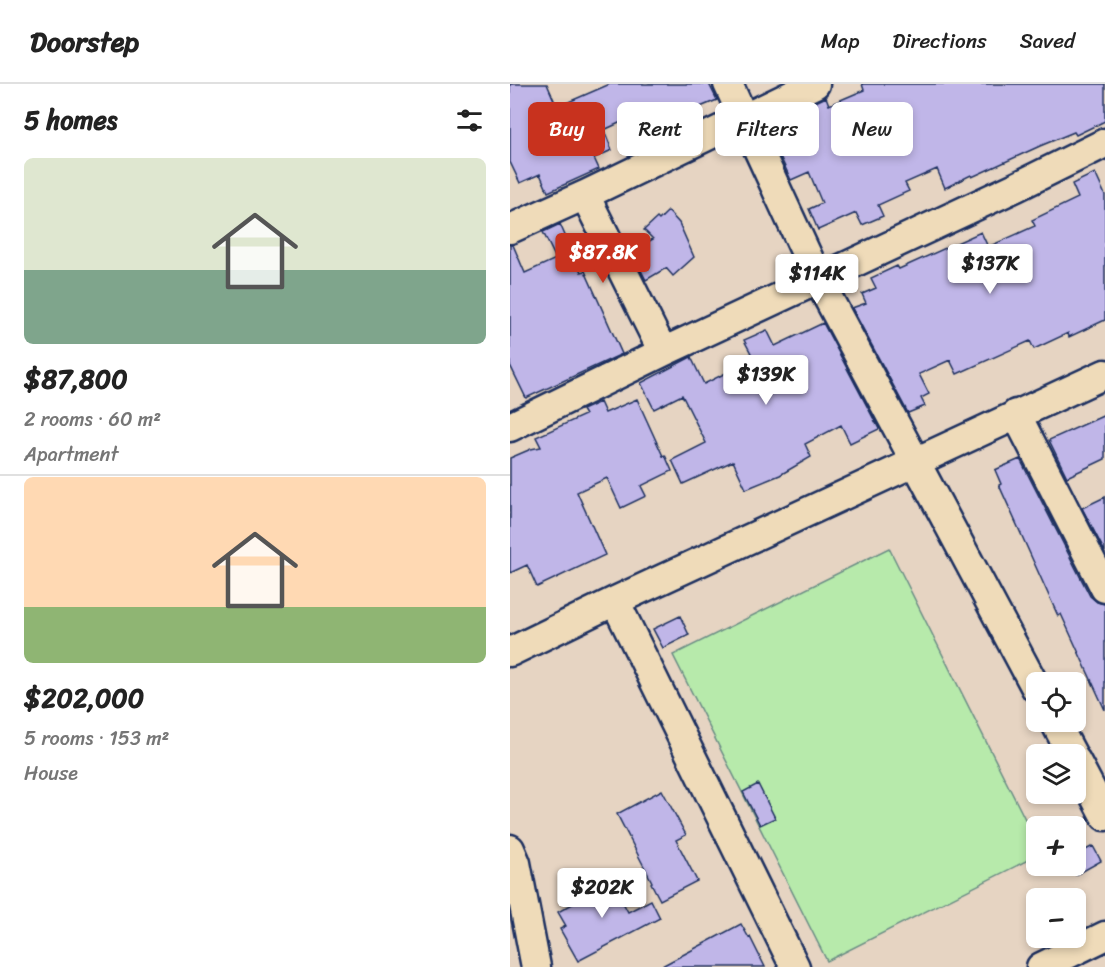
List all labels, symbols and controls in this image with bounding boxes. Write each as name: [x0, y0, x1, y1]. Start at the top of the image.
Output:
text: Doorstep: [30, 17, 139, 66]
text: Map: [821, 22, 859, 60]
text: Directions: [892, 22, 987, 60]
text: Saved: [1020, 22, 1075, 60]
text: 5 homes: [24, 97, 117, 143]
chip: Buy: [528, 102, 605, 156]
chip: Rent: [617, 102, 703, 156]
chip: Filters: [715, 102, 819, 156]
chip: New: [831, 102, 913, 156]
icon: filters: [453, 104, 486, 137]
icon: home: [201, 197, 309, 305]
pin: $87.8K: [554, 233, 652, 284]
text: $87.8K: [569, 235, 637, 270]
pin: $137K: [948, 244, 1032, 295]
text: $137K: [962, 246, 1018, 281]
pin: $114K: [775, 254, 859, 305]
text: $114K: [789, 256, 845, 291]
pin: $139K: [724, 355, 808, 406]
text: $87,800: [24, 356, 128, 402]
text: $139K: [737, 357, 795, 392]
text: 2 rooms · 60 m²: [24, 402, 161, 437]
text: Apartment: [24, 437, 118, 472]
icon: home: [201, 516, 309, 624]
map controls: [1026, 672, 1086, 948]
button: locate: [1026, 672, 1086, 732]
text: $202,000: [24, 675, 144, 721]
text: 5 rooms · 153 m²: [24, 721, 169, 756]
button: layers: [1026, 744, 1086, 804]
text: House: [24, 756, 78, 791]
button: +: [1026, 816, 1086, 876]
pin: $202K: [560, 868, 644, 919]
text: $202K: [571, 870, 633, 905]
button: −: [1026, 888, 1086, 948]

